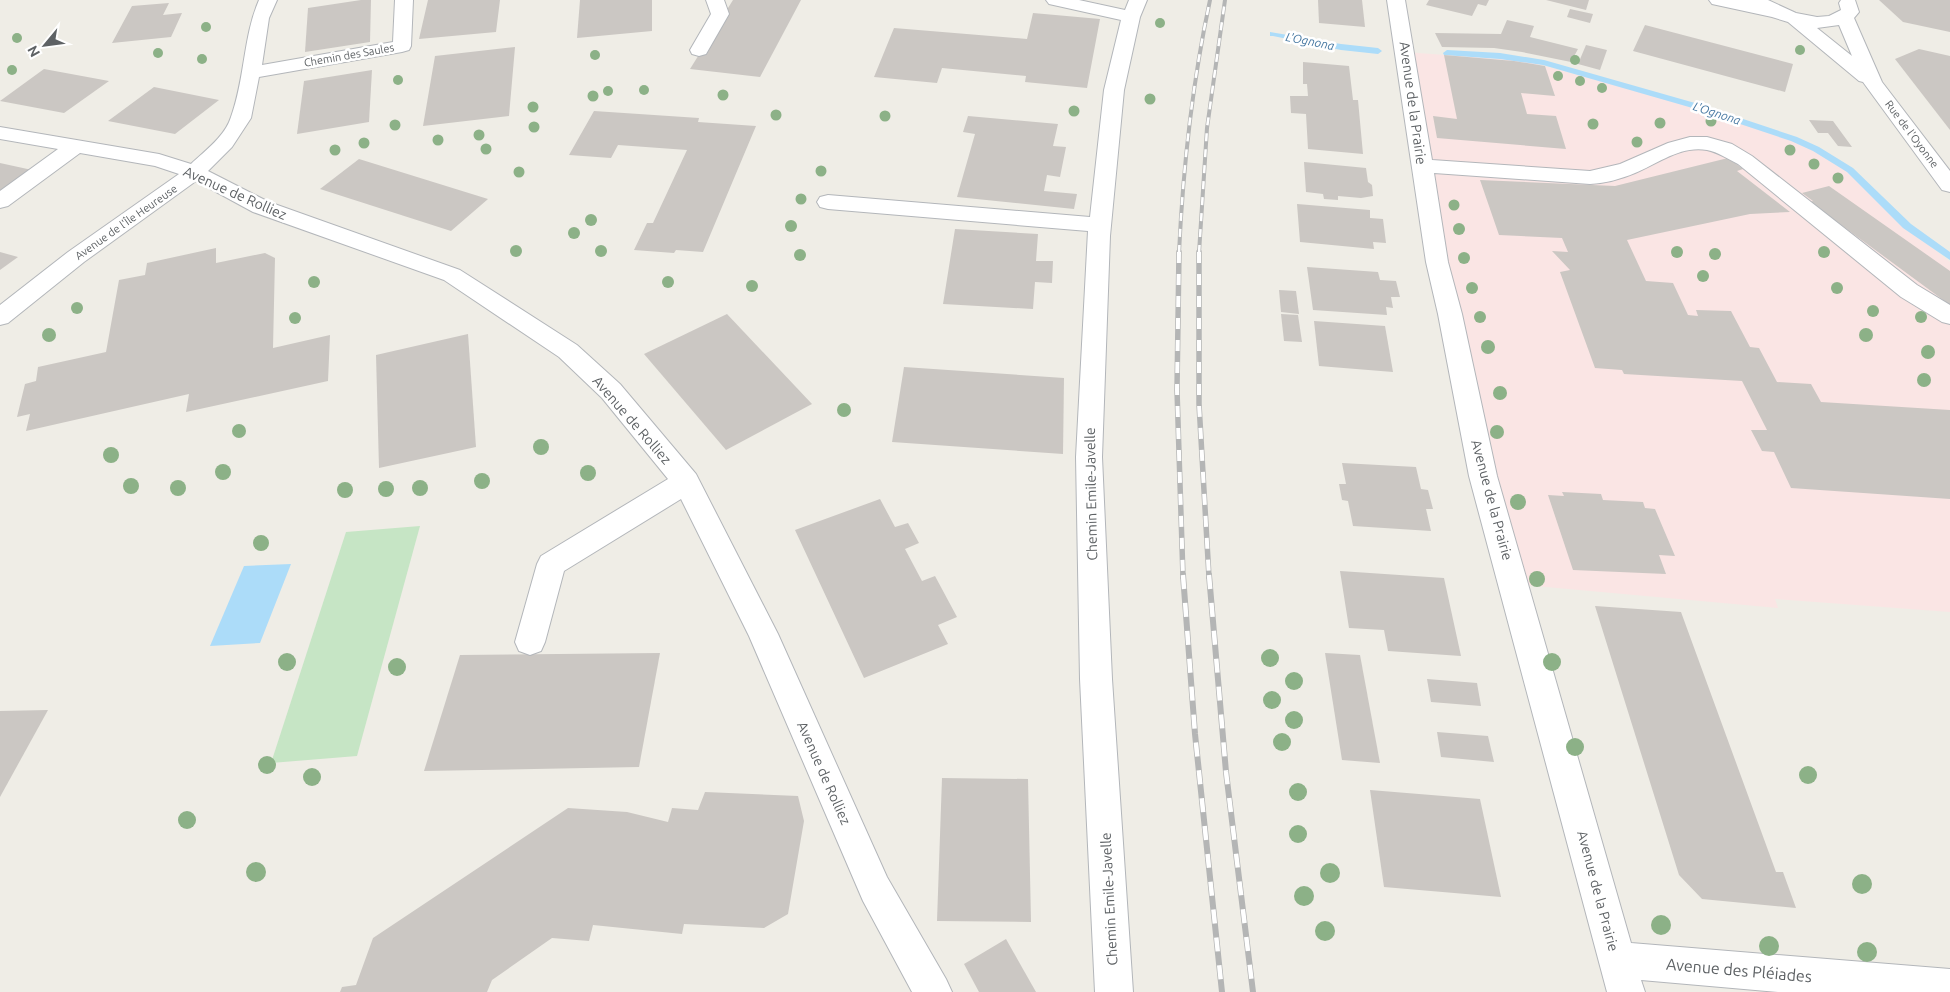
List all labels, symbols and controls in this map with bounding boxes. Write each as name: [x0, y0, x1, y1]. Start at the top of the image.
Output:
north arrow: [20, 20, 70, 70]
water label: L'Ognona: [1285, 30, 1336, 52]
street label: Avenue de la Prairie: [1396, 40, 1430, 166]
street label: Chemin des Saules: [303, 41, 395, 69]
text: N: [24, 43, 43, 60]
street label: Rue de l'Oyonne: [1883, 98, 1941, 170]
water label: L'Ognona: [1692, 99, 1743, 127]
street label: Avenue de Rolliez: [181, 163, 289, 223]
street label: Avenue de l'Île Heureuse: [72, 181, 179, 262]
street label: Avenue de Rolliez: [589, 373, 675, 467]
street label: Chemin Emile-Javelle: [1082, 427, 1100, 561]
street label: Avenue de la Prairie: [1468, 438, 1516, 562]
street label: Avenue de Rolliez: [794, 719, 854, 827]
street label: Avenue de la Prairie: [1574, 829, 1622, 953]
street label: Chemin Emile-Javelle: [1098, 832, 1120, 966]
street label: Avenue des Pléiades: [1665, 955, 1813, 985]

